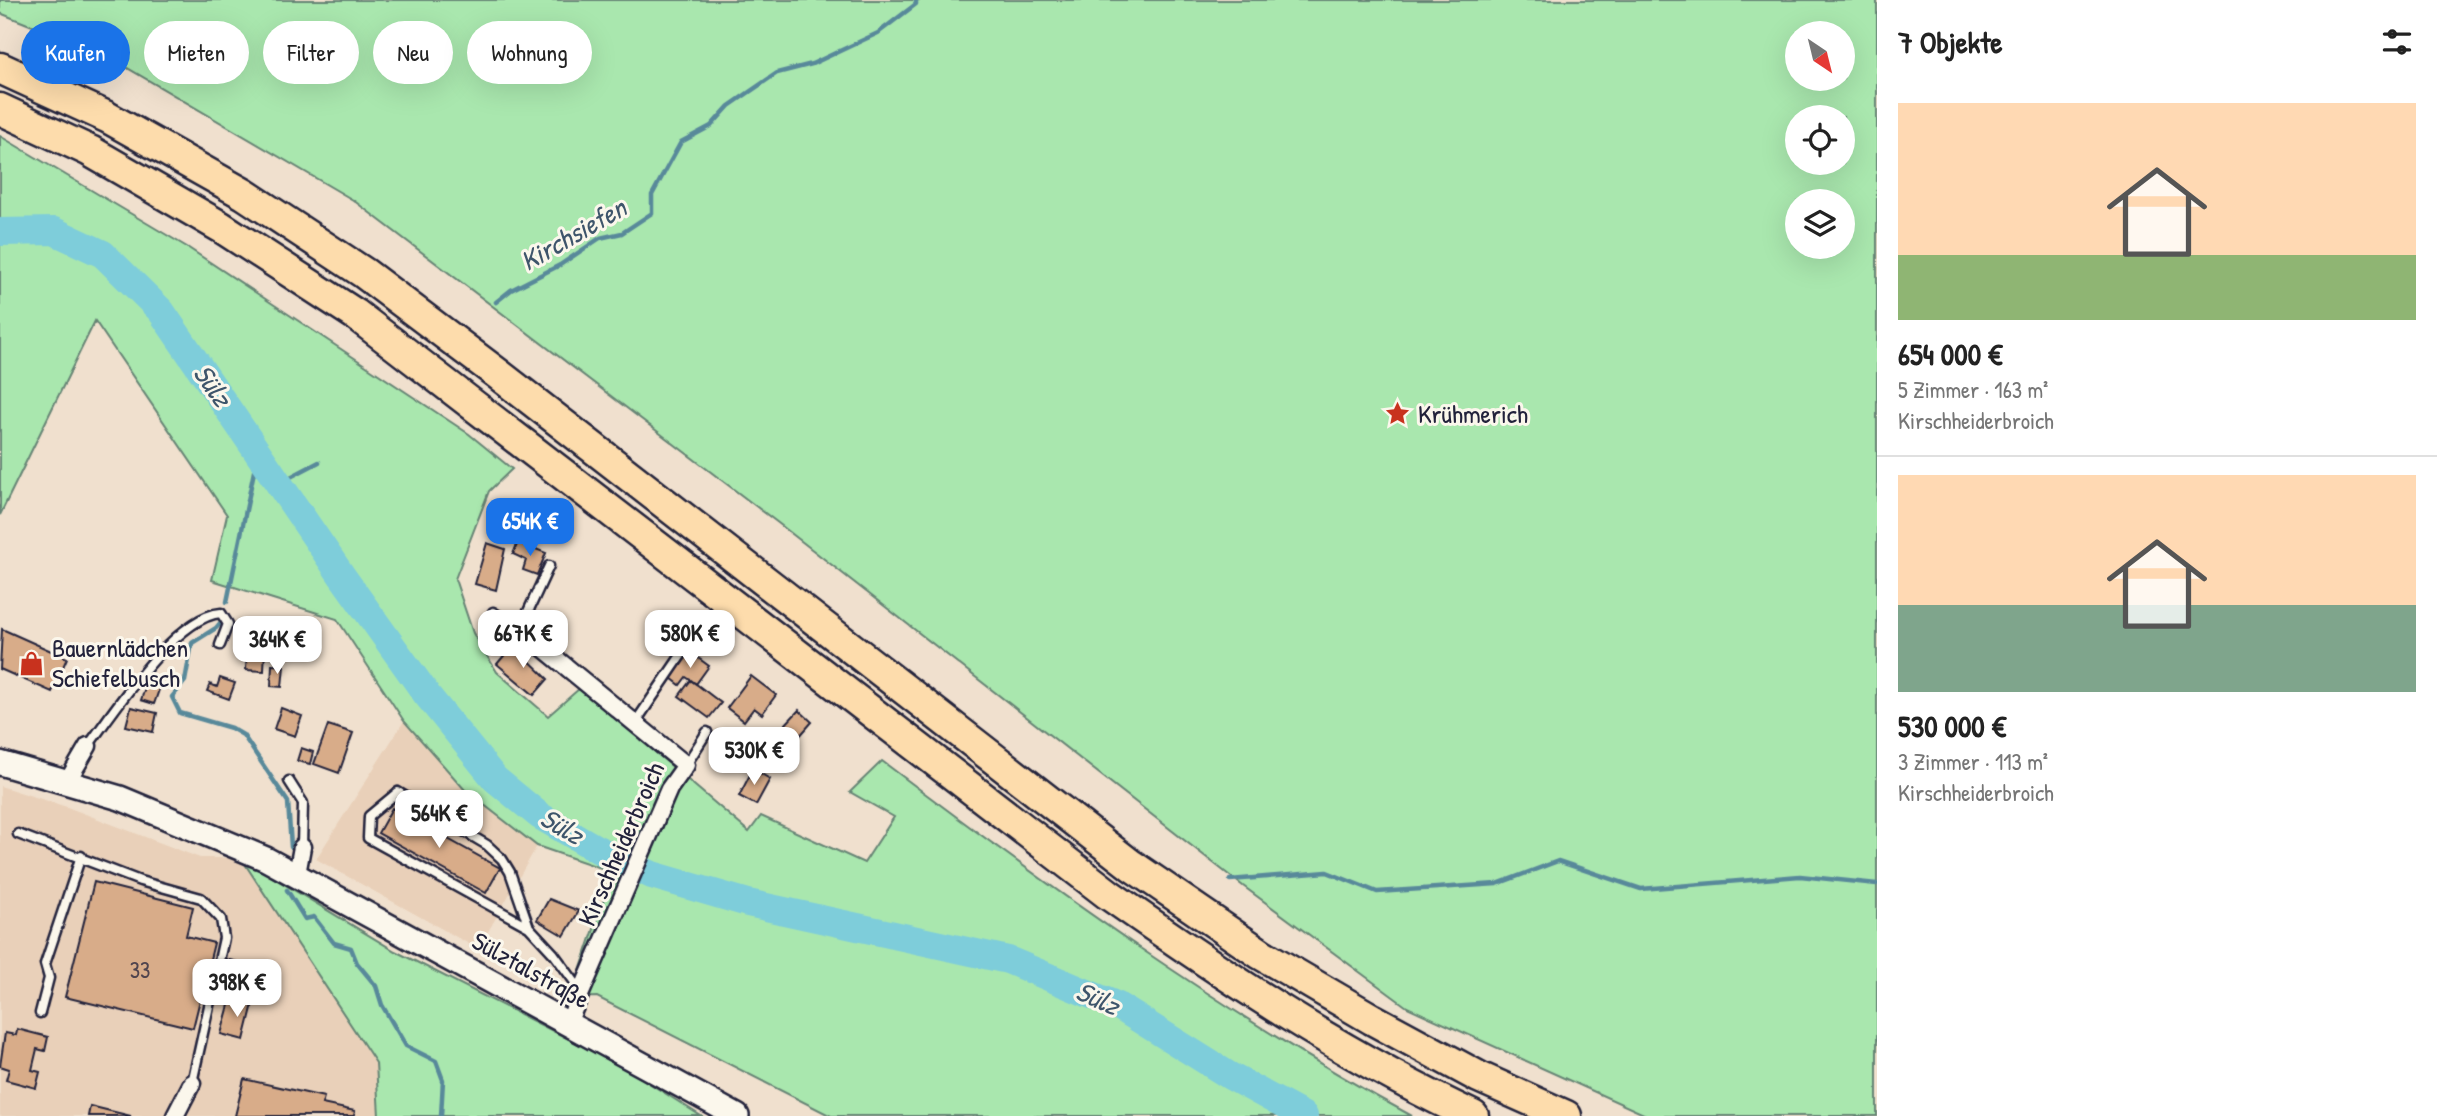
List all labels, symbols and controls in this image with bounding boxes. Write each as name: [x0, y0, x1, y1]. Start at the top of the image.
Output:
chip: Kaufen: [21, 21, 130, 84]
chip: Mieten: [144, 21, 249, 84]
chip: Filter: [263, 21, 359, 84]
chip: Neu: [373, 21, 453, 84]
chip: Wohnung: [467, 21, 592, 84]
north arrow: [1785, 21, 1855, 91]
map controls: [1785, 21, 1855, 259]
text: 7 Objekte: [1898, 22, 2003, 62]
icon: filters: [2378, 23, 2416, 61]
button: locate: [1785, 105, 1855, 175]
icon: home: [2094, 149, 2220, 275]
water label: Kirchsiefen: [513, 187, 635, 280]
button: layers: [1785, 189, 1855, 259]
text: 654 000 €: [1898, 334, 2002, 374]
water label: Sülz: [185, 356, 242, 415]
text: 5 Zimmer · 163 m²: [1898, 374, 2048, 405]
place label: Krühmerich: [1418, 396, 1528, 431]
place icon: Krühmerich: [1384, 400, 1412, 428]
text: Kirschheiderbroich: [1898, 405, 2054, 436]
pin: 654K €: [473, 498, 587, 558]
text: 654K €: [502, 505, 558, 536]
icon: home: [2094, 521, 2220, 647]
pin: 667K €: [466, 610, 580, 670]
pin: 580K €: [633, 610, 747, 670]
pin: 364K €: [220, 616, 334, 676]
text: 667K €: [494, 617, 552, 648]
text: 580K €: [661, 617, 719, 648]
text: 364K €: [249, 623, 305, 654]
place label: Bauernlädchen Schiefelbusch: [52, 630, 188, 695]
shop icon: Bauernlädchen Schiefelbusch: [18, 649, 46, 677]
text: 530 000 €: [1898, 706, 2006, 746]
pin: 530K €: [697, 728, 811, 787]
text: 530K €: [725, 734, 783, 765]
text: 3 Zimmer · 113 m²: [1898, 746, 2048, 777]
street label: Kirschheiderbroich: [569, 756, 672, 931]
text: Kirschheiderbroich: [1898, 777, 2054, 808]
pin: 564K €: [382, 790, 496, 850]
text: 564K €: [411, 797, 467, 828]
water label: Sülz: [534, 799, 592, 854]
street label: Sülztalstraße: [466, 923, 596, 1016]
house number: 33: [130, 954, 150, 985]
pin: 398K €: [180, 960, 294, 1019]
text: 398K €: [208, 966, 266, 997]
water label: Sülz: [1070, 972, 1127, 1025]

